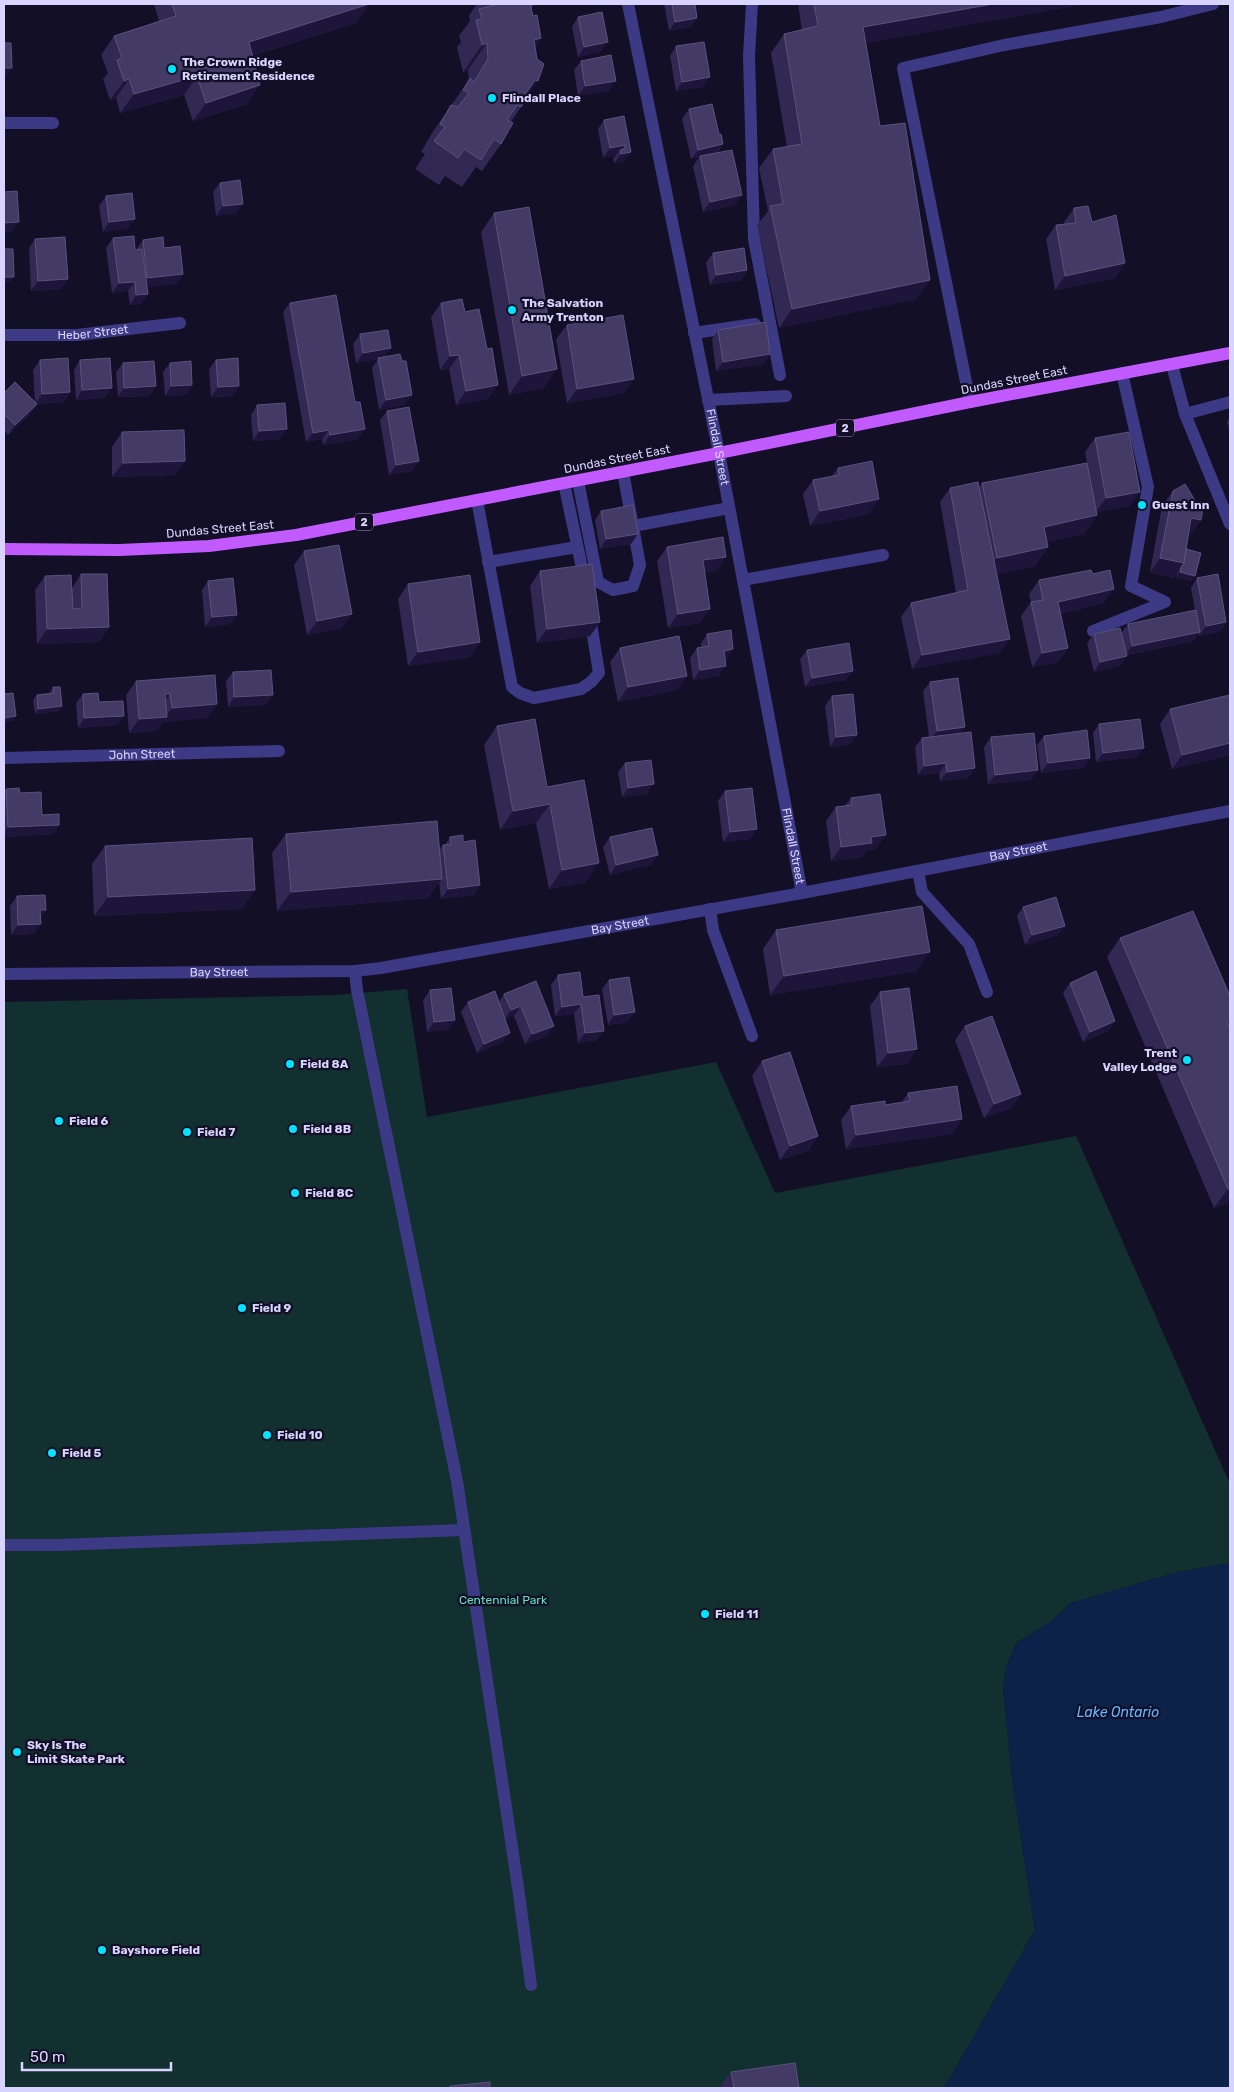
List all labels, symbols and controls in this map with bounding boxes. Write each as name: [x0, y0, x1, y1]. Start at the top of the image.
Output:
place label: The Crown Ridge Retirement Residence: [182, 55, 315, 83]
marker: The Crown Ridge Retirement Residence: [166, 63, 178, 75]
place label: Flindall Place: [502, 91, 581, 105]
marker: Flindall Place: [486, 92, 498, 104]
place label: The Salvation Army Trenton: [522, 296, 604, 324]
marker: The Salvation Army Trenton: [506, 304, 518, 316]
street label: Heber Street: [57, 322, 129, 342]
street label: Dundas Street East: [960, 363, 1069, 397]
street label: Flindall Street: [703, 408, 732, 487]
road number: 2: [836, 419, 854, 436]
street label: Dundas Street East: [563, 442, 672, 476]
place label: Guest Inn: [1152, 498, 1210, 512]
marker: Guest Inn: [1136, 499, 1148, 511]
road number: 2: [355, 514, 373, 530]
street label: Dundas Street East: [166, 517, 275, 541]
street label: John Street: [108, 747, 176, 762]
street label: Flindall Street: [779, 807, 807, 886]
street label: Bay Street: [988, 839, 1049, 864]
street label: Bay Street: [590, 913, 650, 937]
street label: Bay Street: [190, 965, 249, 979]
place label: Trent Valley Lodge: [1102, 1046, 1177, 1074]
marker: Trent Valley Lodge: [1181, 1054, 1193, 1066]
place label: Field 8A: [300, 1057, 349, 1071]
marker: Field 8A: [284, 1058, 296, 1070]
place label: Field 6: [69, 1114, 109, 1128]
marker: Field 6: [53, 1115, 65, 1127]
place label: Field 8B: [303, 1122, 351, 1136]
marker: Field 8B: [287, 1123, 299, 1135]
place label: Field 7: [197, 1125, 236, 1139]
marker: Field 7: [181, 1126, 193, 1138]
place label: Field 8C: [305, 1186, 354, 1200]
marker: Field 8C: [289, 1187, 301, 1199]
place label: Field 9: [252, 1301, 292, 1315]
marker: Field 9: [236, 1302, 248, 1314]
place label: Field 10: [277, 1428, 323, 1442]
marker: Field 10: [261, 1429, 273, 1441]
place label: Field 5: [62, 1446, 102, 1460]
marker: Field 5: [46, 1447, 58, 1459]
park label: Centennial Park: [459, 1593, 548, 1607]
place label: Field 11: [715, 1607, 759, 1621]
marker: Field 11: [699, 1608, 711, 1620]
water label: Lake Ontario: [1077, 1704, 1159, 1721]
place label: Sky Is The Limit Skate Park: [27, 1738, 125, 1766]
marker: Sky Is The Limit Skate Park: [11, 1746, 23, 1758]
place label: Bayshore Field: [112, 1943, 200, 1957]
marker: Bayshore Field: [96, 1944, 108, 1956]
scale bar: [22, 2040, 171, 2072]
text: 50 m: [30, 2048, 65, 2066]

